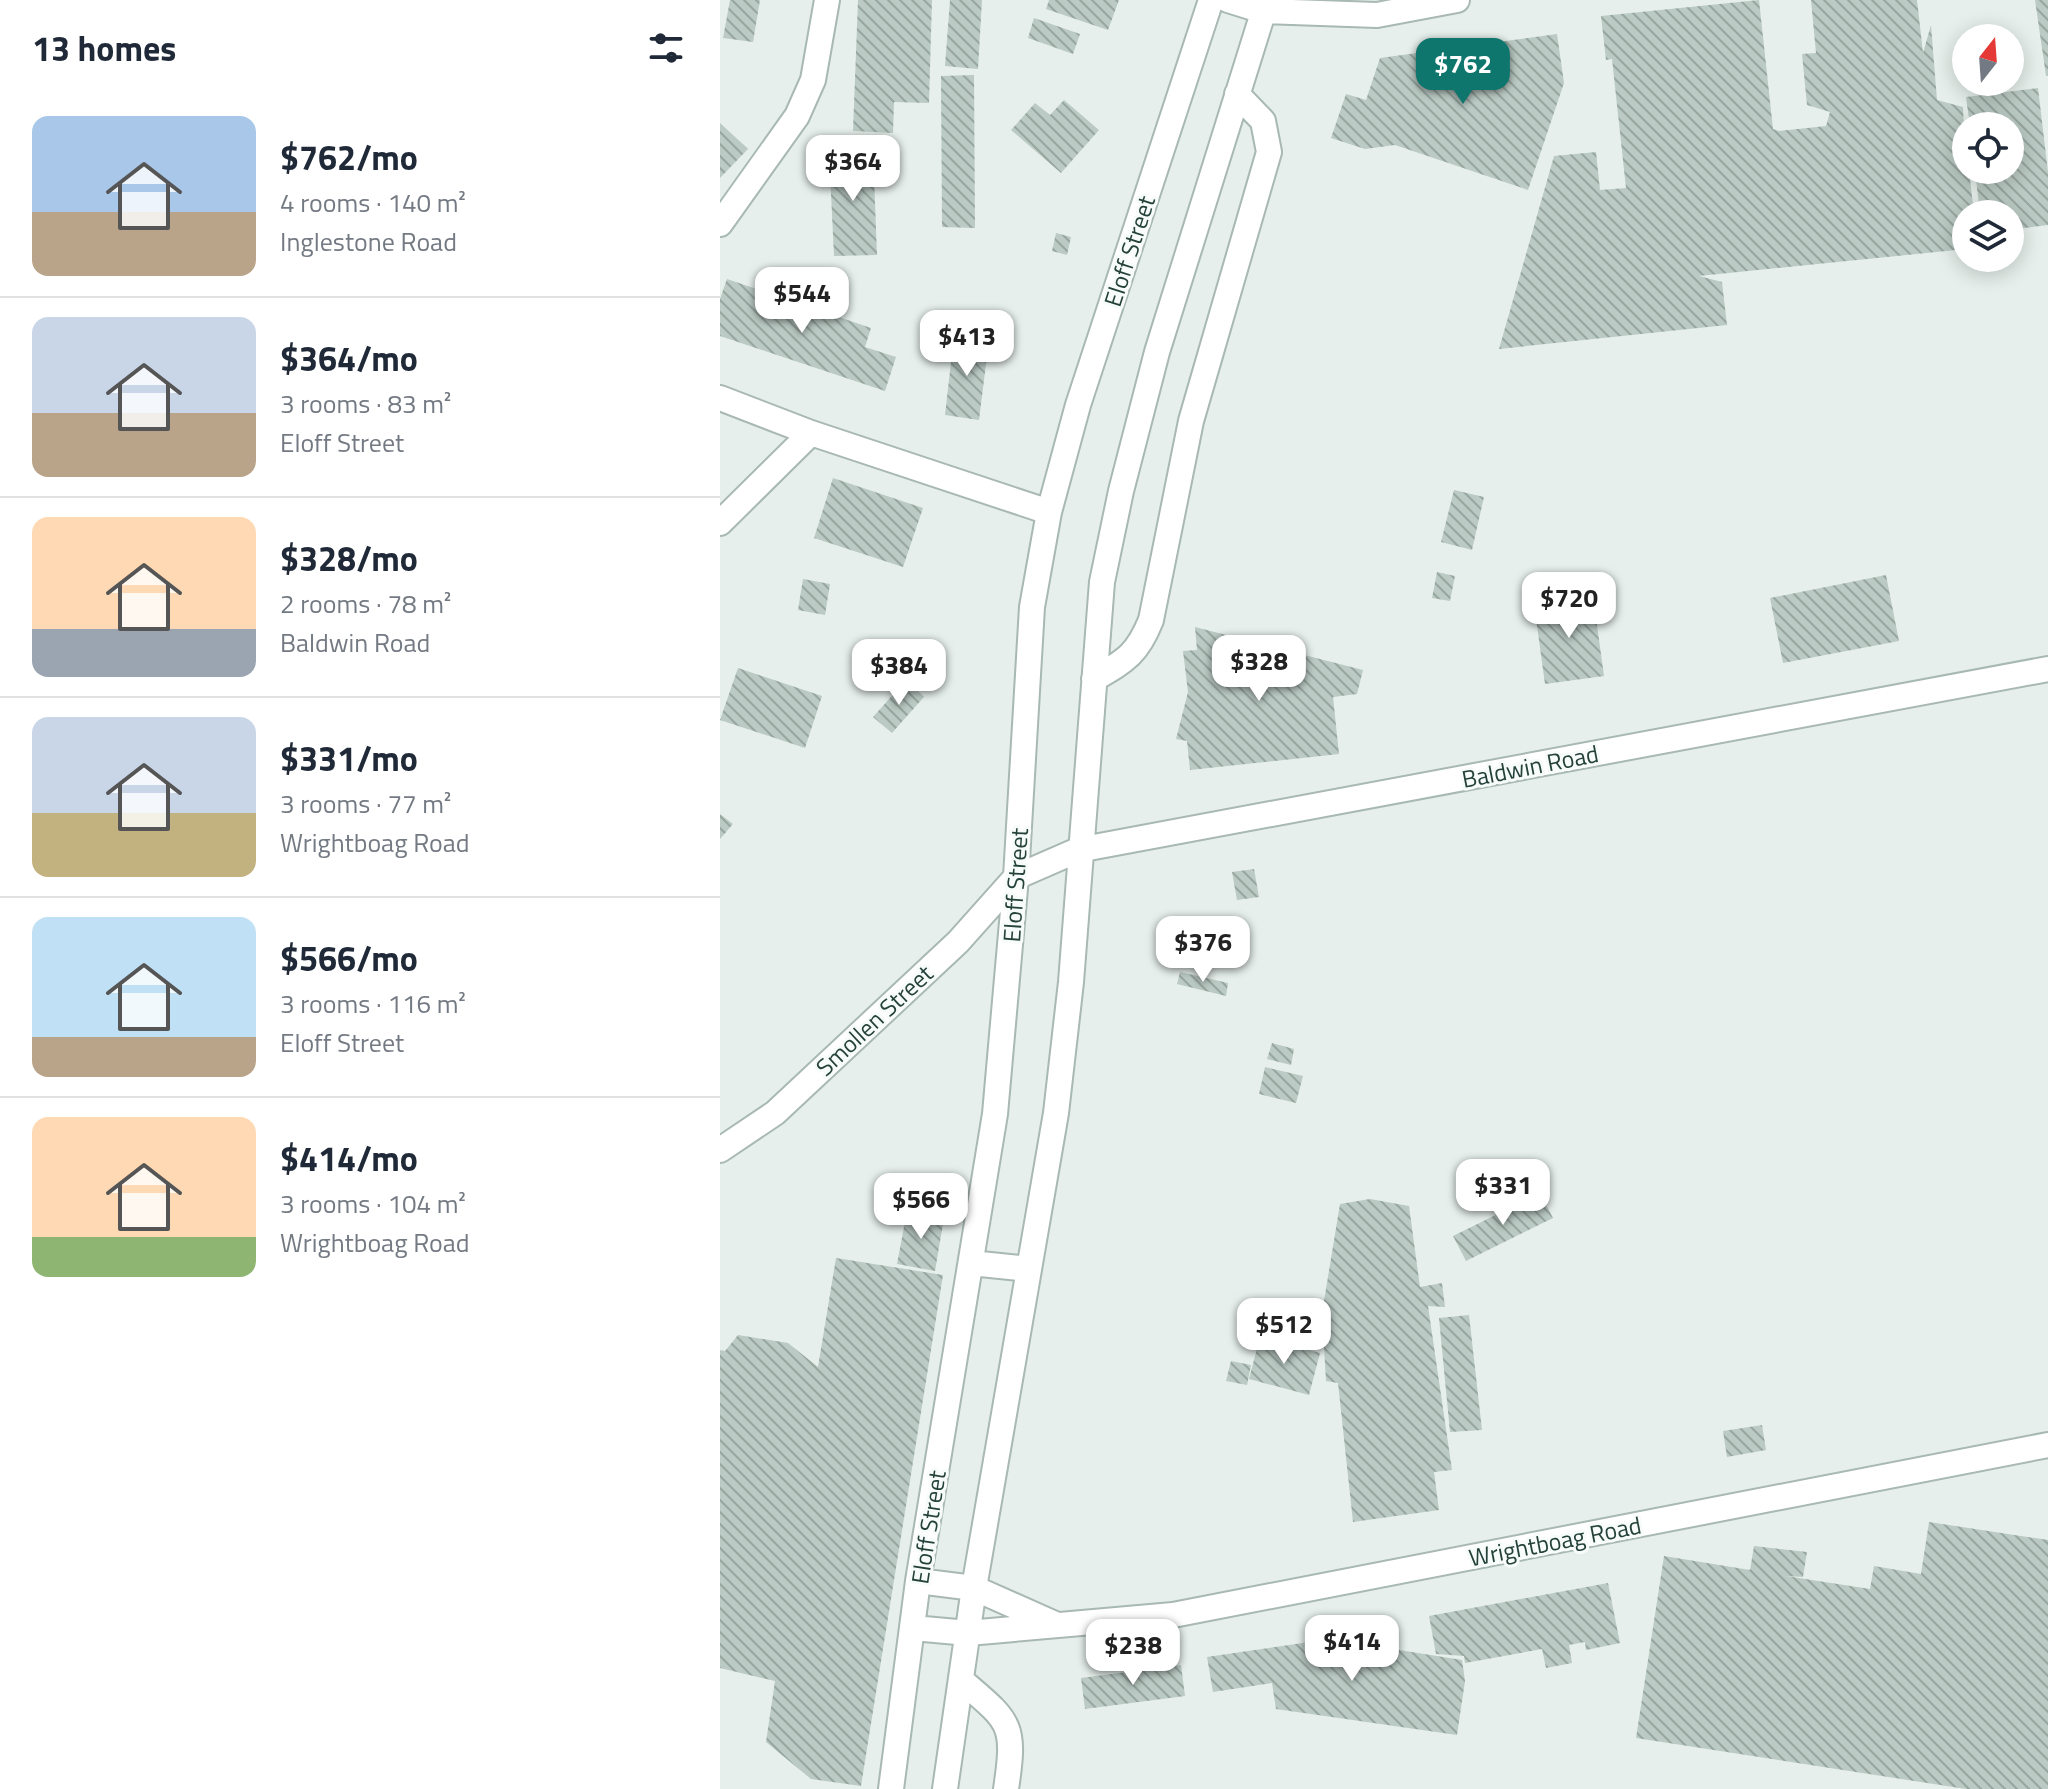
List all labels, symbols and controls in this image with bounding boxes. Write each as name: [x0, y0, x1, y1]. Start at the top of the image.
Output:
text: 13 homes: [32, 22, 176, 74]
north arrow: [1952, 24, 2024, 96]
map controls: [1952, 24, 2024, 272]
icon: filters: [644, 26, 688, 70]
pin: $762: [1416, 38, 1510, 106]
text: $762: [1434, 44, 1492, 83]
button: locate: [1952, 112, 2024, 184]
text: $762/mo: [280, 131, 418, 183]
pin: $364: [806, 135, 900, 203]
text: $364: [824, 141, 882, 180]
icon: home: [96, 148, 192, 244]
text: 4 rooms · 140 m²: [280, 183, 466, 222]
street label: Eloff Street: [1094, 190, 1164, 311]
button: layers: [1952, 200, 2024, 272]
text: Inglestone Road: [280, 222, 457, 261]
pin: $544: [755, 267, 849, 335]
text: $544: [773, 273, 831, 312]
pin: $413: [920, 310, 1014, 378]
text: $413: [938, 316, 996, 355]
text: $364/mo: [280, 332, 418, 384]
icon: home: [96, 349, 192, 445]
text: 3 rooms · 83 m²: [280, 384, 451, 423]
text: Eloff Street: [280, 423, 404, 462]
text: $328/mo: [280, 532, 418, 584]
icon: home: [96, 549, 192, 645]
pin: $720: [1522, 572, 1616, 640]
text: $720: [1540, 578, 1598, 617]
text: 2 rooms · 78 m²: [280, 584, 451, 623]
text: Baldwin Road: [280, 623, 430, 662]
pin: $328: [1212, 635, 1306, 703]
pin: $384: [852, 639, 946, 707]
text: $328: [1230, 641, 1288, 680]
text: $384: [870, 645, 928, 684]
text: $331/mo: [280, 732, 418, 784]
street label: Baldwin Road: [1458, 735, 1602, 797]
icon: home: [96, 749, 192, 845]
text: 3 rooms · 77 m²: [280, 784, 451, 823]
text: Wrightboag Road: [280, 823, 470, 862]
street label: Eloff Street: [993, 826, 1037, 943]
pin: $376: [1156, 916, 1250, 984]
text: $376: [1174, 922, 1232, 961]
text: $566/mo: [280, 932, 418, 984]
icon: home: [96, 949, 192, 1045]
street label: Smollen Street: [807, 956, 941, 1084]
text: 3 rooms · 116 m²: [280, 984, 466, 1023]
text: Eloff Street: [280, 1023, 404, 1062]
text: $414/mo: [280, 1132, 418, 1184]
icon: home: [96, 1149, 192, 1245]
pin: $331: [1456, 1159, 1550, 1227]
text: $331: [1474, 1165, 1532, 1204]
pin: $566: [874, 1173, 968, 1241]
text: $566: [892, 1179, 950, 1218]
text: 3 rooms · 104 m²: [280, 1184, 466, 1223]
text: Wrightboag Road: [280, 1223, 470, 1262]
pin: $512: [1237, 1298, 1331, 1366]
text: $512: [1255, 1304, 1313, 1343]
street label: Eloff Street: [901, 1467, 955, 1586]
street label: Wrightboag Road: [1466, 1507, 1644, 1575]
pin: $414: [1305, 1615, 1399, 1683]
pin: $238: [1086, 1619, 1180, 1687]
text: $414: [1323, 1621, 1381, 1660]
text: $238: [1104, 1625, 1162, 1664]

